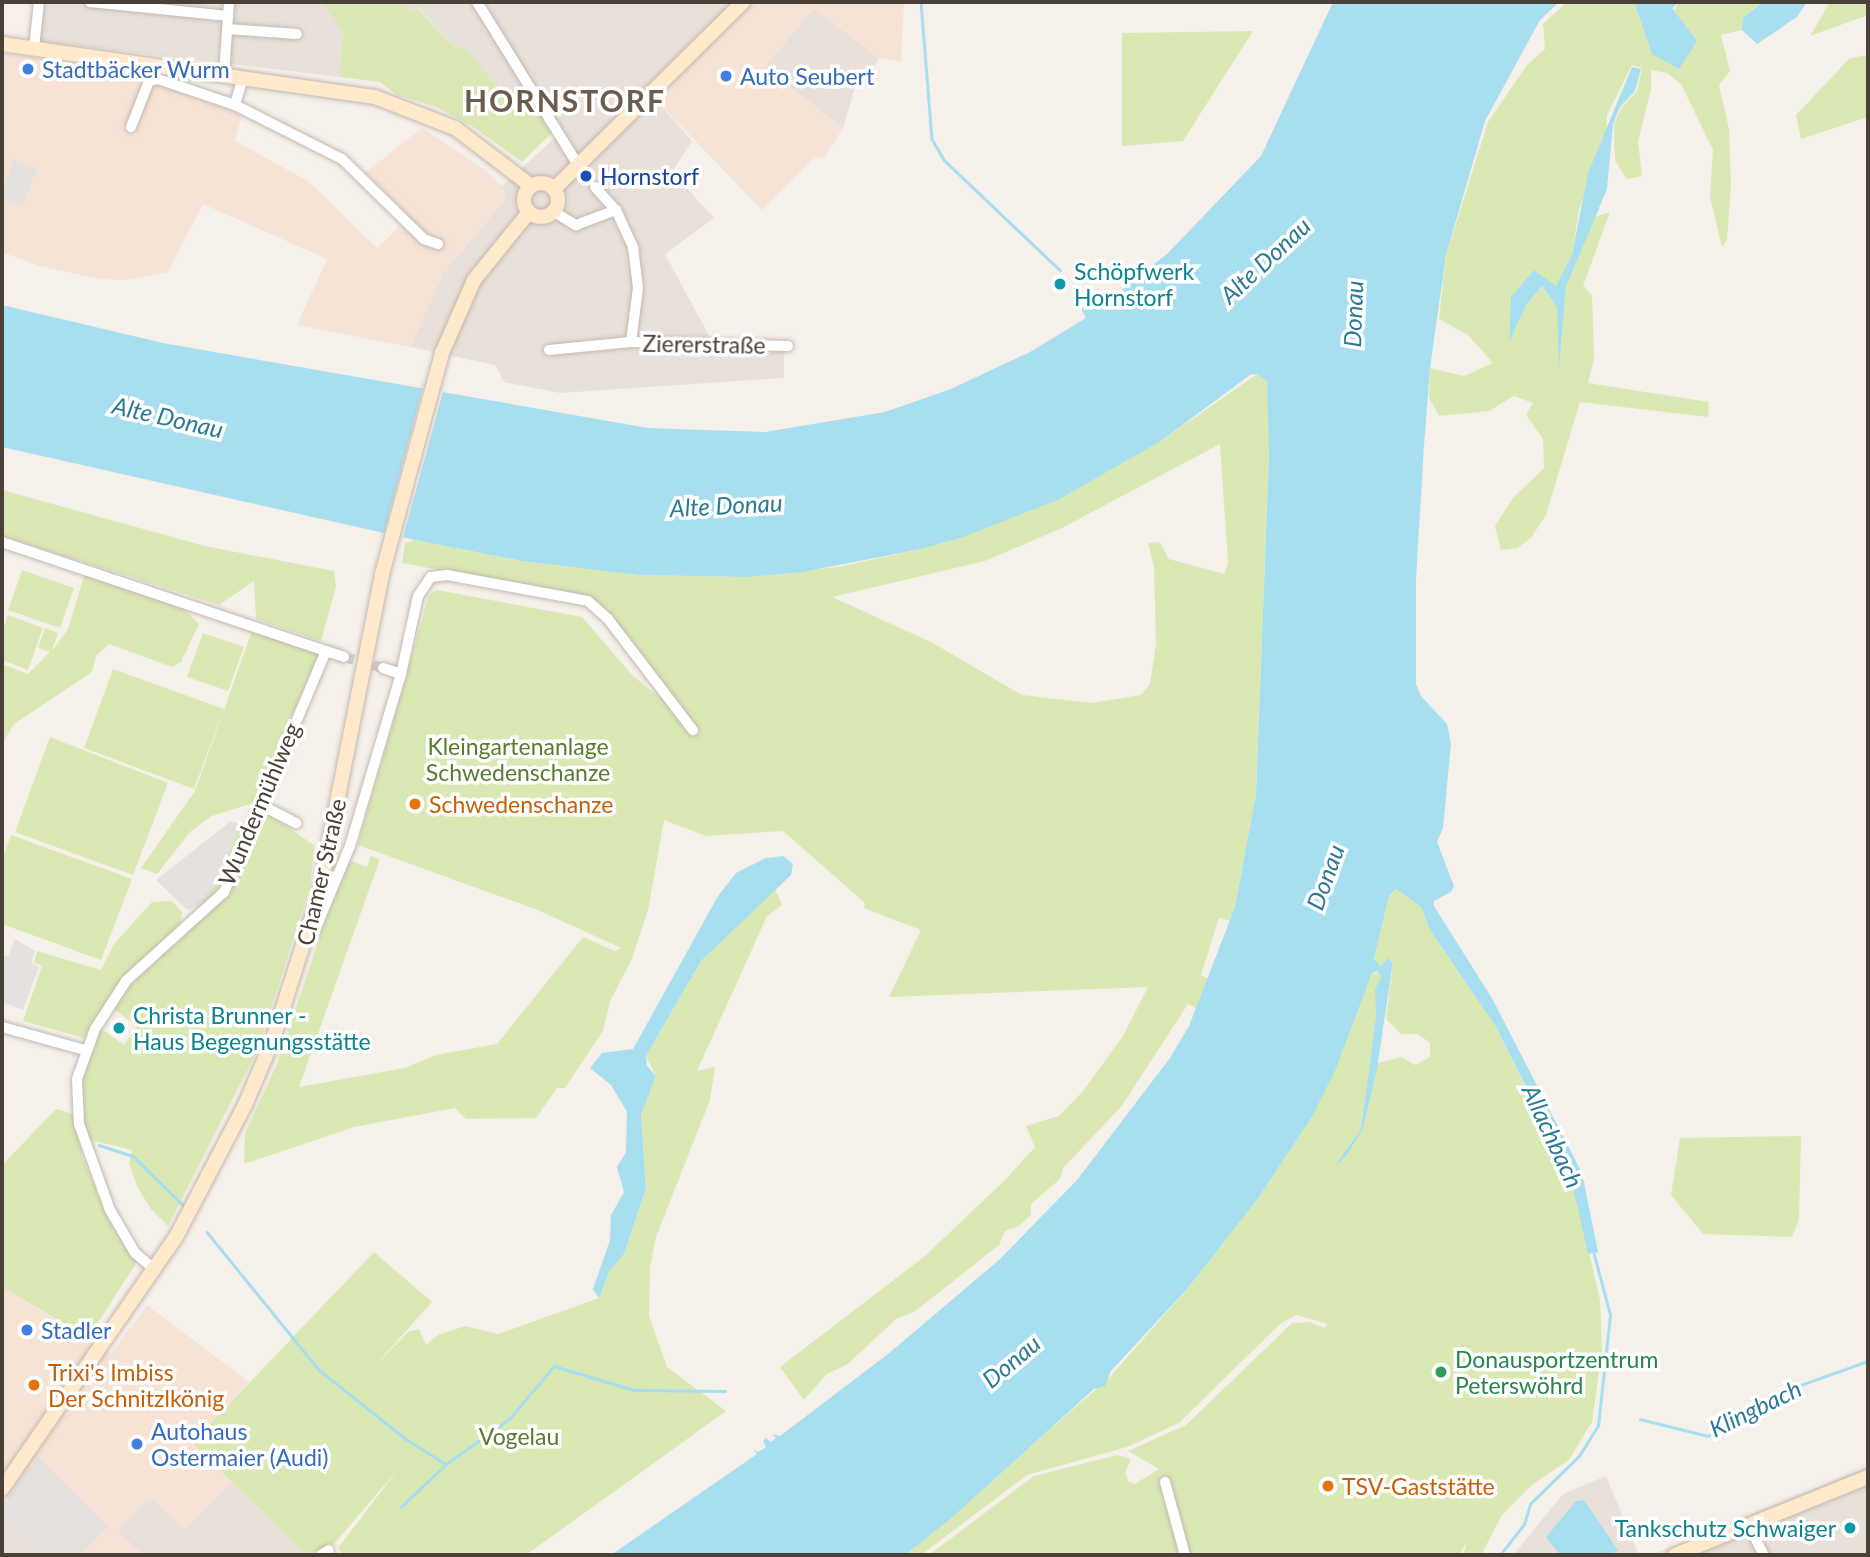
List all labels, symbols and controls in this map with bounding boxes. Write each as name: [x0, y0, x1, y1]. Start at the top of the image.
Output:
place label: Stadtbäcker Wurm: [42, 55, 231, 83]
marker: Stadtbäcker Wurm: [20, 61, 36, 77]
place label: Auto Seubert: [740, 62, 874, 90]
marker: Auto Seubert: [718, 68, 734, 84]
district label: HORNSTORF: [465, 82, 665, 118]
place label: Hornstorf: [600, 162, 699, 190]
marker: Hornstorf: [578, 168, 594, 184]
water label: Alte Donau: [1214, 211, 1316, 309]
place label: Schöpfwerk Hornstorf: [1074, 257, 1194, 311]
marker: Schöpfwerk Hornstorf: [1052, 276, 1068, 292]
water label: Donau: [1337, 280, 1369, 348]
street label: Ziererstraße: [642, 329, 766, 359]
water label: Alte Donau: [110, 390, 226, 444]
water label: Alte Donau: [669, 488, 783, 522]
street label: Wundermühlweg: [212, 719, 306, 889]
park label: Kleingartenanlage Schwedenschanze: [426, 732, 610, 786]
place label: Schwedenschanze: [429, 790, 613, 818]
street label: Chamer Straße: [291, 796, 351, 948]
marker: Schwedenschanze: [407, 796, 423, 812]
water label: Donau: [1300, 841, 1350, 913]
place label: Christa Brunner - Haus Begegnungsstätte: [133, 1001, 371, 1055]
marker: Christa Brunner - Haus Begegnungsstätte: [111, 1020, 127, 1036]
water label: Allachbach: [1517, 1080, 1589, 1192]
place label: Stadler: [41, 1316, 111, 1344]
marker: Stadler: [19, 1322, 35, 1338]
water label: Donau: [976, 1328, 1046, 1394]
place label: Donausportzentrum Peterswöhrd: [1455, 1345, 1658, 1399]
place label: Trixi's Imbiss Der Schnitzlkönig: [48, 1358, 225, 1412]
marker: Donausportzentrum Peterswöhrd: [1433, 1364, 1449, 1380]
water label: Klingbach: [1704, 1373, 1806, 1443]
marker: Trixi's Imbiss Der Schnitzlkönig: [26, 1377, 42, 1393]
place label: Autohaus Ostermaier (Audi): [151, 1417, 329, 1471]
park label: Vogelau: [479, 1422, 559, 1450]
marker: Autohaus Ostermaier (Audi): [129, 1436, 145, 1452]
place label: TSV-Gaststätte: [1342, 1472, 1495, 1500]
marker: TSV-Gaststätte: [1320, 1478, 1336, 1494]
place label: Tankschutz Schwaiger: [1615, 1514, 1836, 1542]
marker: Tankschutz Schwaiger: [1842, 1520, 1858, 1536]

